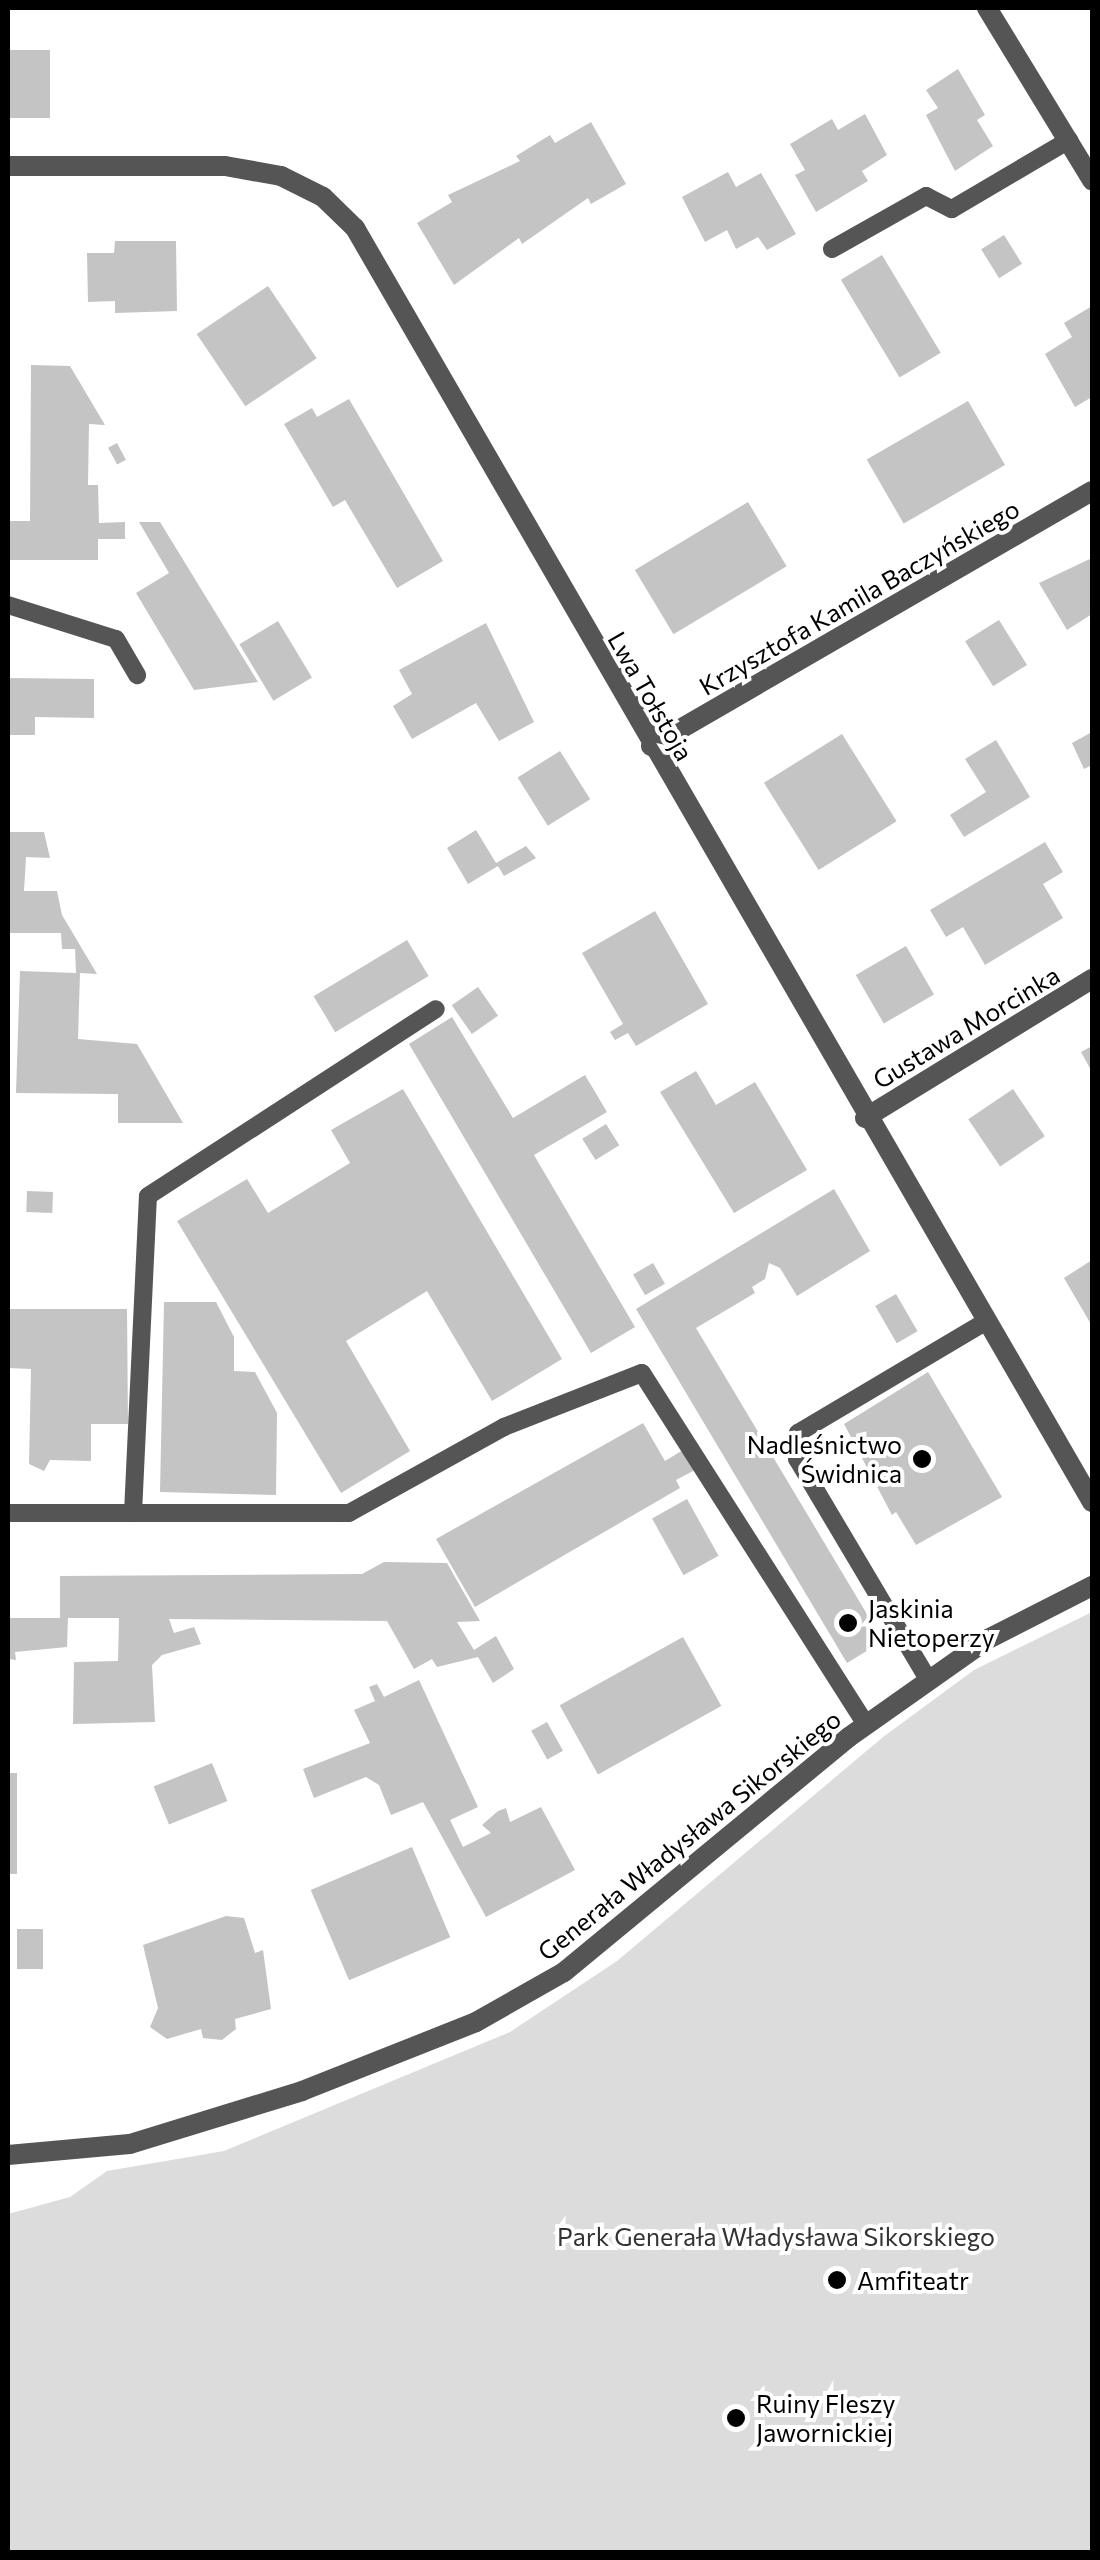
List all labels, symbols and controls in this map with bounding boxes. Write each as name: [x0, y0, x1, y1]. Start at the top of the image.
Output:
street label: Krzysztofa Kamila Baczyńskiego: [694, 493, 1024, 701]
street label: Lwa Tołstoja: [602, 626, 700, 766]
street label: Gustawa Morcinka: [867, 959, 1065, 1095]
place label: Nadleśnictwo Świdnica: [747, 1430, 902, 1489]
marker: Nadleśnictwo Świdnica: [911, 1448, 933, 1470]
place label: Jaskinia Nietoperzy: [868, 1594, 995, 1653]
marker: Jaskinia Nietoperzy: [837, 1612, 859, 1634]
street label: Generała Władysława Sikorskiego: [532, 1704, 846, 1966]
park label: Park Generała Władysława Sikorskiego: [557, 2221, 995, 2251]
place label: Amfiteatr: [857, 2265, 969, 2295]
marker: Amfiteatr: [826, 2269, 848, 2291]
place label: Ruiny Fleszy Jawornickiej: [756, 2389, 895, 2448]
marker: Ruiny Fleszy Jawornickiej: [725, 2407, 747, 2429]

